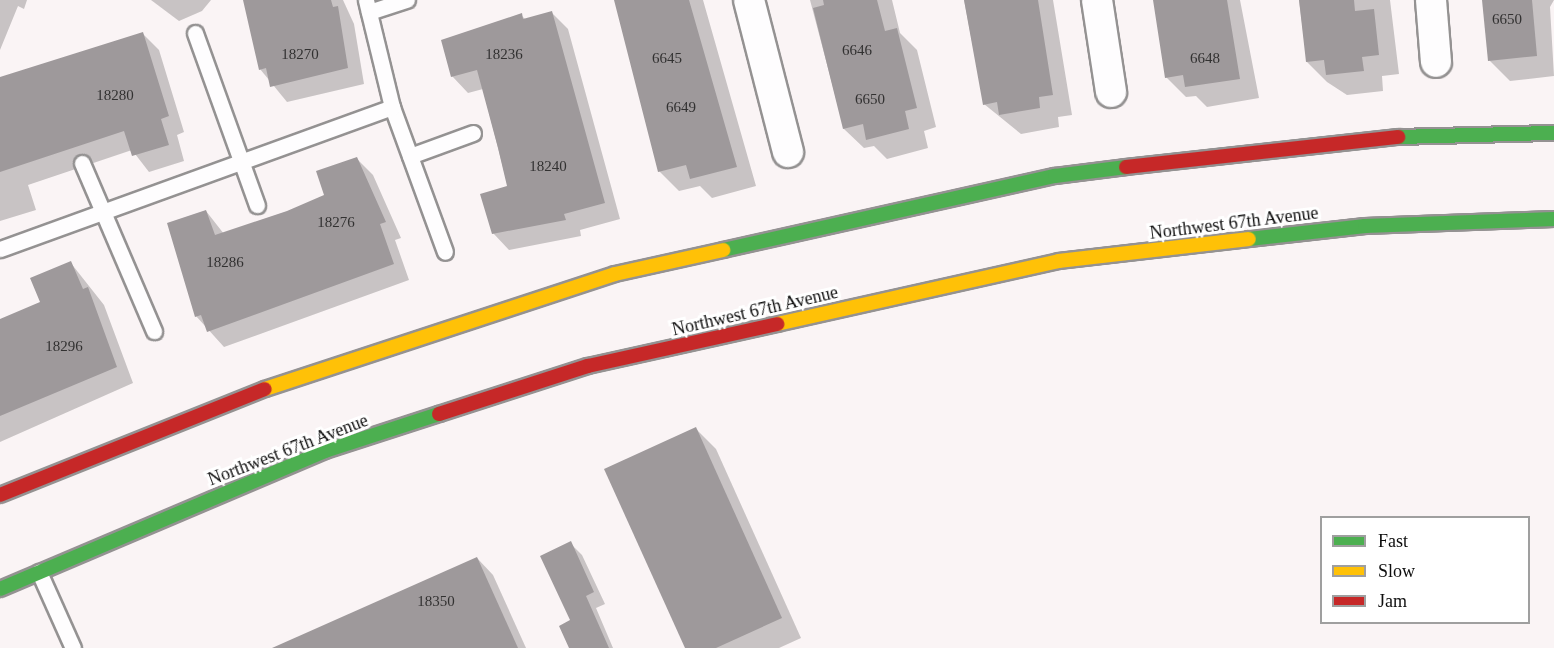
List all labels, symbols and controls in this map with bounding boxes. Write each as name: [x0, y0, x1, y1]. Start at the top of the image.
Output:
house number: 6650: [1492, 11, 1522, 29]
house number: 6646: [842, 42, 872, 60]
house number: 18270: [281, 46, 319, 64]
house number: 18236: [485, 46, 523, 64]
house number: 6645: [652, 50, 682, 68]
house number: 6648: [1190, 50, 1220, 68]
house number: 18280: [96, 87, 134, 105]
house number: 6650: [855, 91, 885, 109]
house number: 6649: [666, 99, 696, 117]
house number: 18240: [529, 158, 567, 176]
street label: Northwest 67th Avenue: [1148, 202, 1320, 244]
house number: 18276: [317, 214, 355, 232]
house number: 18286: [206, 254, 244, 272]
street label: Northwest 67th Avenue: [669, 281, 841, 341]
house number: 18296: [45, 338, 83, 356]
street label: Northwest 67th Avenue: [204, 409, 372, 491]
legend: [1320, 516, 1530, 624]
text: Fast: [1378, 531, 1408, 551]
text: Slow: [1378, 561, 1415, 581]
text: Jam: [1378, 591, 1407, 611]
house number: 18350: [417, 593, 455, 611]

